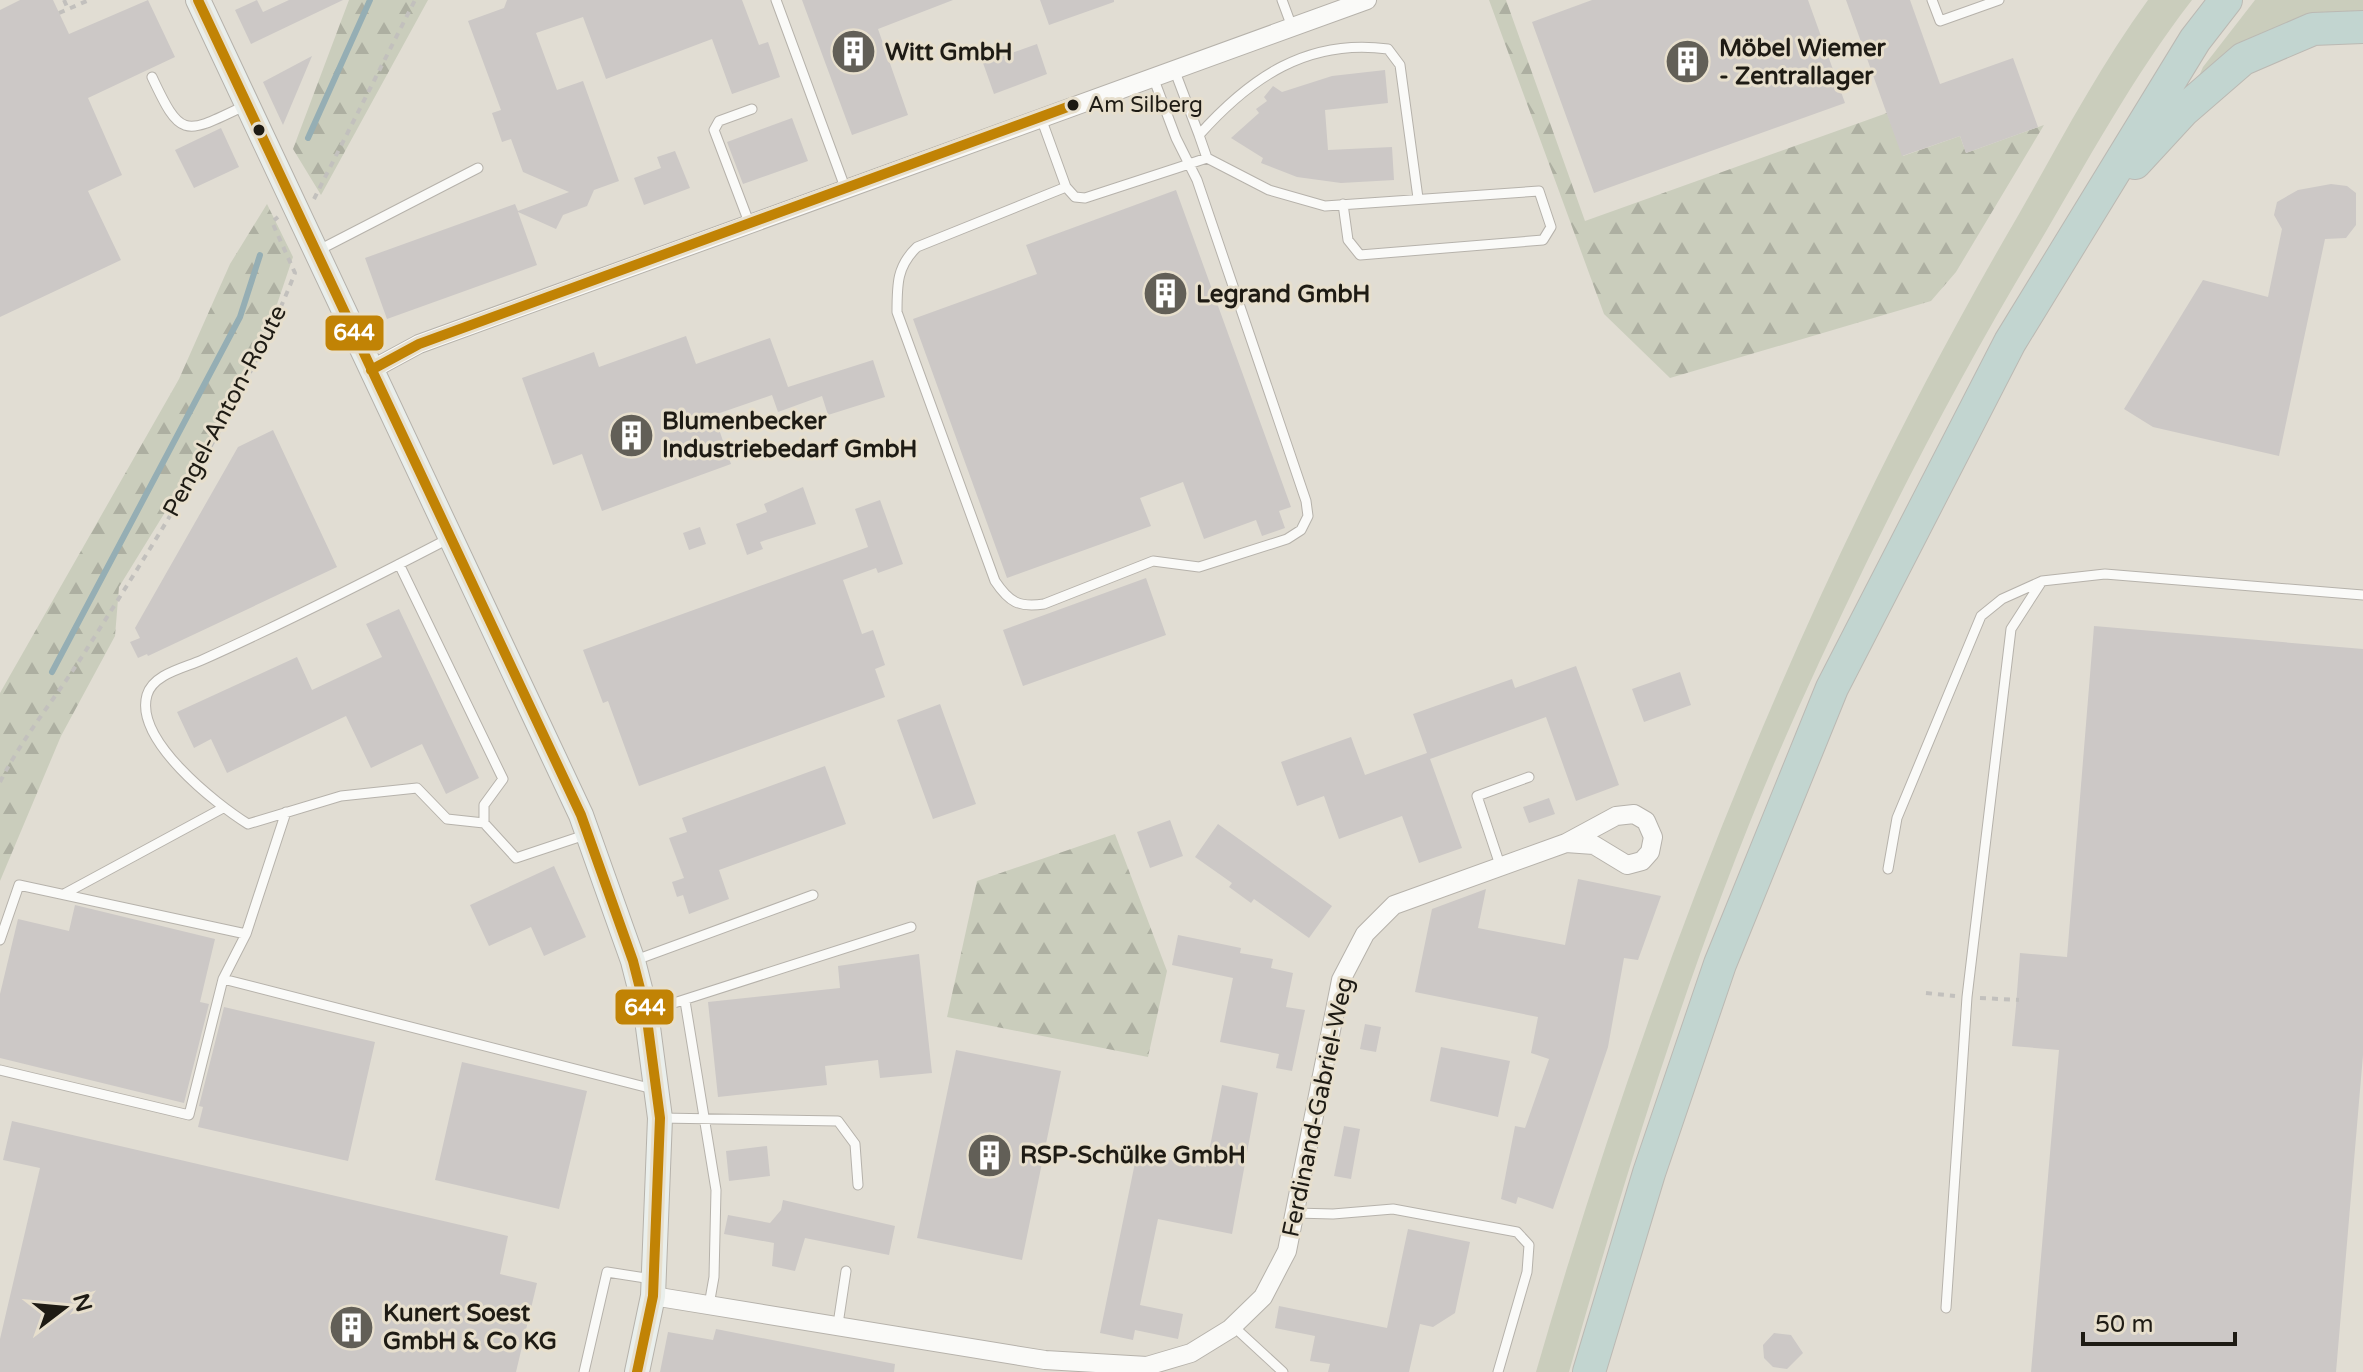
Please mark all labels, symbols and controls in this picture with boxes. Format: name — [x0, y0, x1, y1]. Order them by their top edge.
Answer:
building icon: Witt GmbH — [830, 28, 878, 76]
place label: Möbel Wiemer - Zentrallager — [1719, 34, 1887, 91]
place label: Witt GmbH — [885, 38, 1013, 67]
building icon: Möbel Wiemer - Zentrallager — [1664, 38, 1712, 86]
place label: Am Silberg — [1088, 92, 1203, 118]
marker: Am Silberg — [1065, 97, 1081, 113]
unlabelled marker — [251, 122, 267, 138]
building icon: Legrand GmbH — [1141, 270, 1189, 318]
place label: Legrand GmbH — [1196, 280, 1370, 309]
street label: Pengel-Anton-Route — [157, 300, 293, 522]
line badge: 644 — [324, 314, 385, 352]
text: 644 — [333, 320, 375, 346]
place label: Blumenbecker Industriebedarf GmbH — [662, 407, 917, 464]
building icon: Blumenbecker Industriebedarf GmbH — [607, 411, 655, 459]
street label: Ferdinand-Gabriel-Weg — [1276, 974, 1360, 1240]
line badge: 644 — [614, 988, 675, 1026]
text: 644 — [624, 995, 666, 1021]
building icon: RSP-Schülke GmbH — [965, 1131, 1013, 1179]
place label: RSP-Schülke GmbH — [1020, 1141, 1246, 1170]
north arrow — [24, 1268, 104, 1348]
text: N — [67, 1291, 97, 1315]
scale bar — [2083, 1296, 2235, 1346]
place label: Kunert Soest GmbH & Co KG — [383, 1299, 557, 1356]
building icon: Kunert Soest GmbH & Co KG — [328, 1303, 376, 1351]
text: 50 m — [2095, 1310, 2153, 1339]

